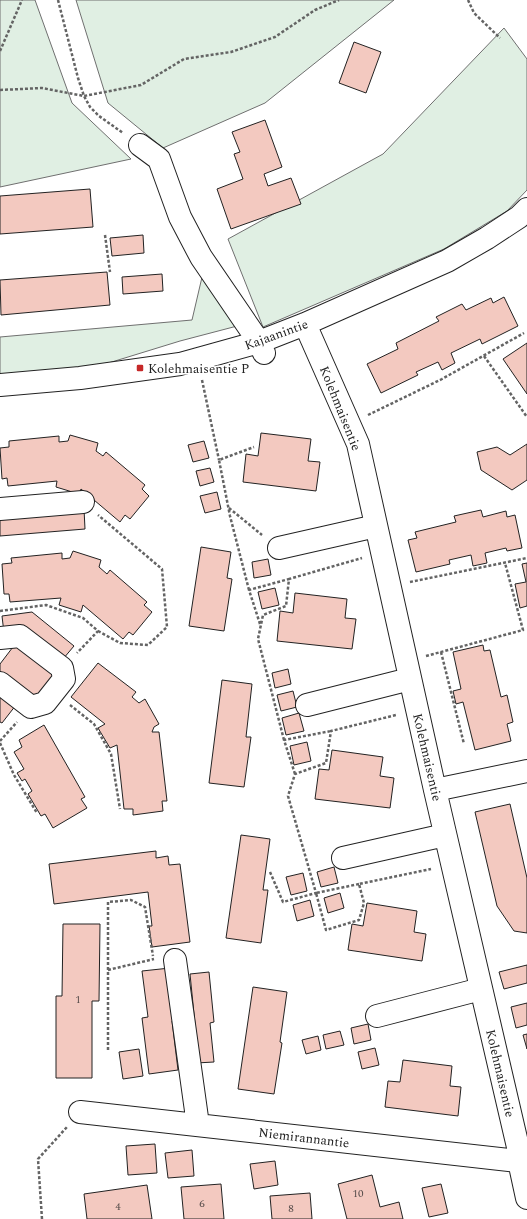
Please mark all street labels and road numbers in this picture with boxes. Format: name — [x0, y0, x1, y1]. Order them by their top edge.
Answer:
street label: Kajaanintie — [242, 314, 311, 356]
street label: Kolehmaisentie — [314, 363, 366, 454]
street label: Kolehmaisentie — [407, 711, 447, 803]
street label: Kolehmaisentie — [480, 1027, 520, 1119]
street label: Niemirannantie — [257, 1122, 351, 1153]

